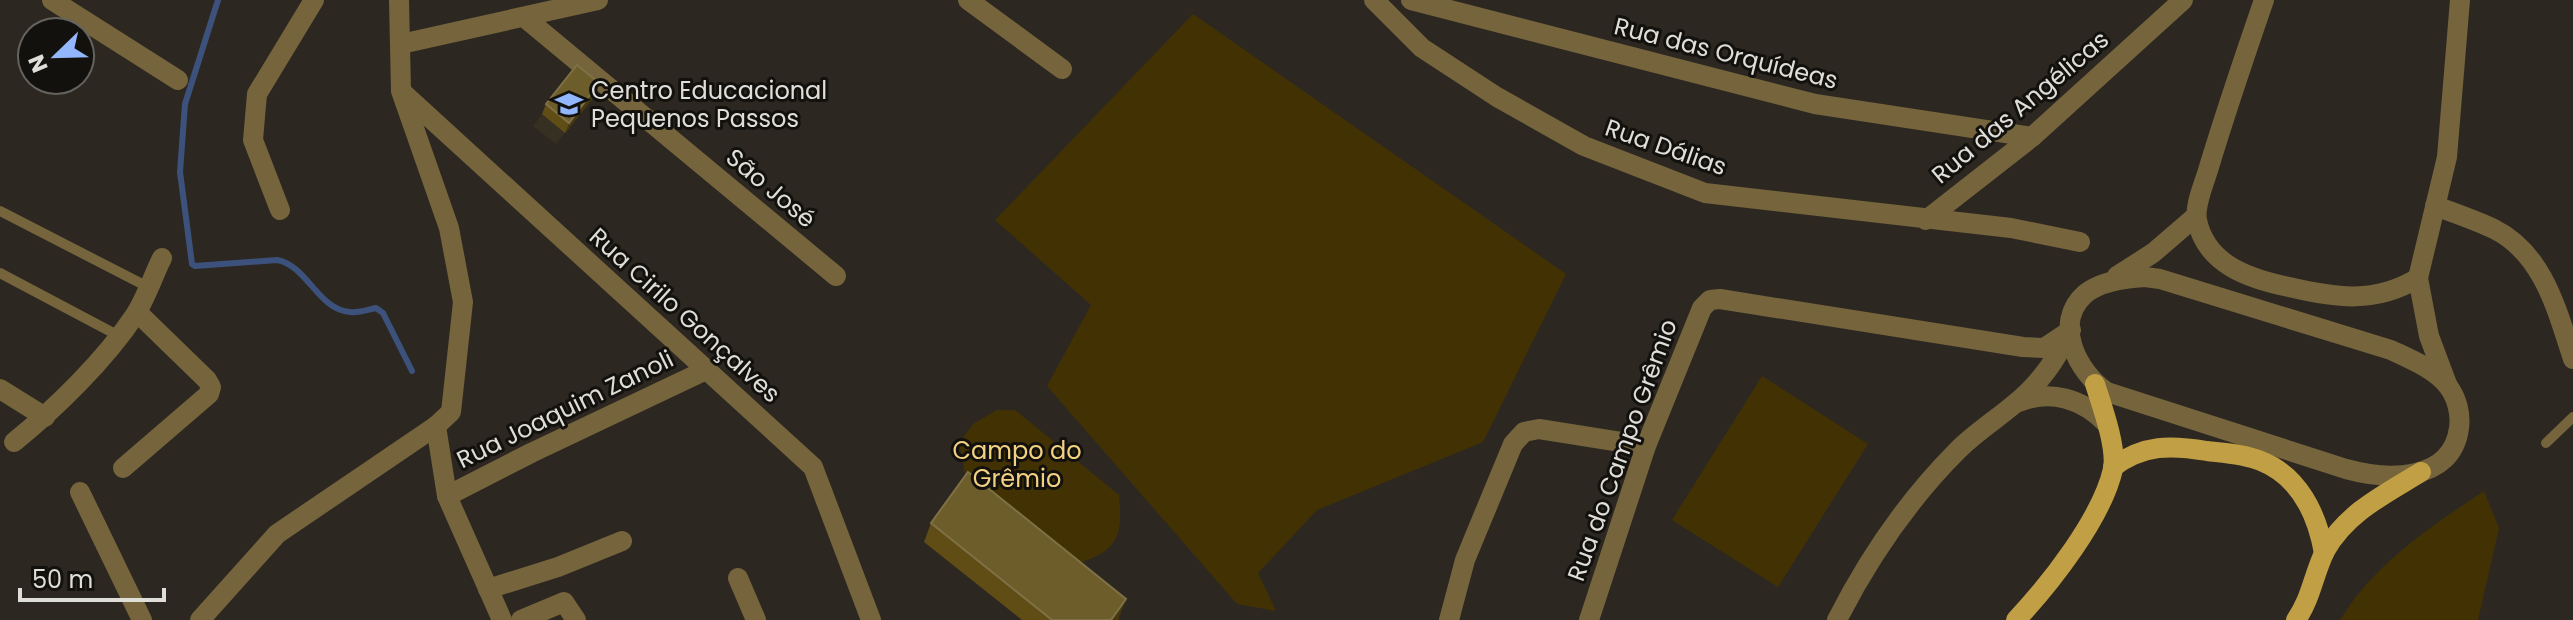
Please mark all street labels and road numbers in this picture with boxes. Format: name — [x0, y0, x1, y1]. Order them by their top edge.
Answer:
street label: Rua das Orquídeas — [1611, 9, 1841, 97]
street label: Rua das Angélicas — [1924, 23, 2116, 191]
street label: Rua Dálias — [1601, 111, 1731, 183]
street label: São José — [719, 141, 823, 235]
street label: Rua Cirilo Gonçalves — [582, 220, 788, 410]
street label: Rua do Campo Grêmio — [1559, 314, 1685, 586]
street label: Rua Joaquim Zanoli — [451, 342, 679, 476]

